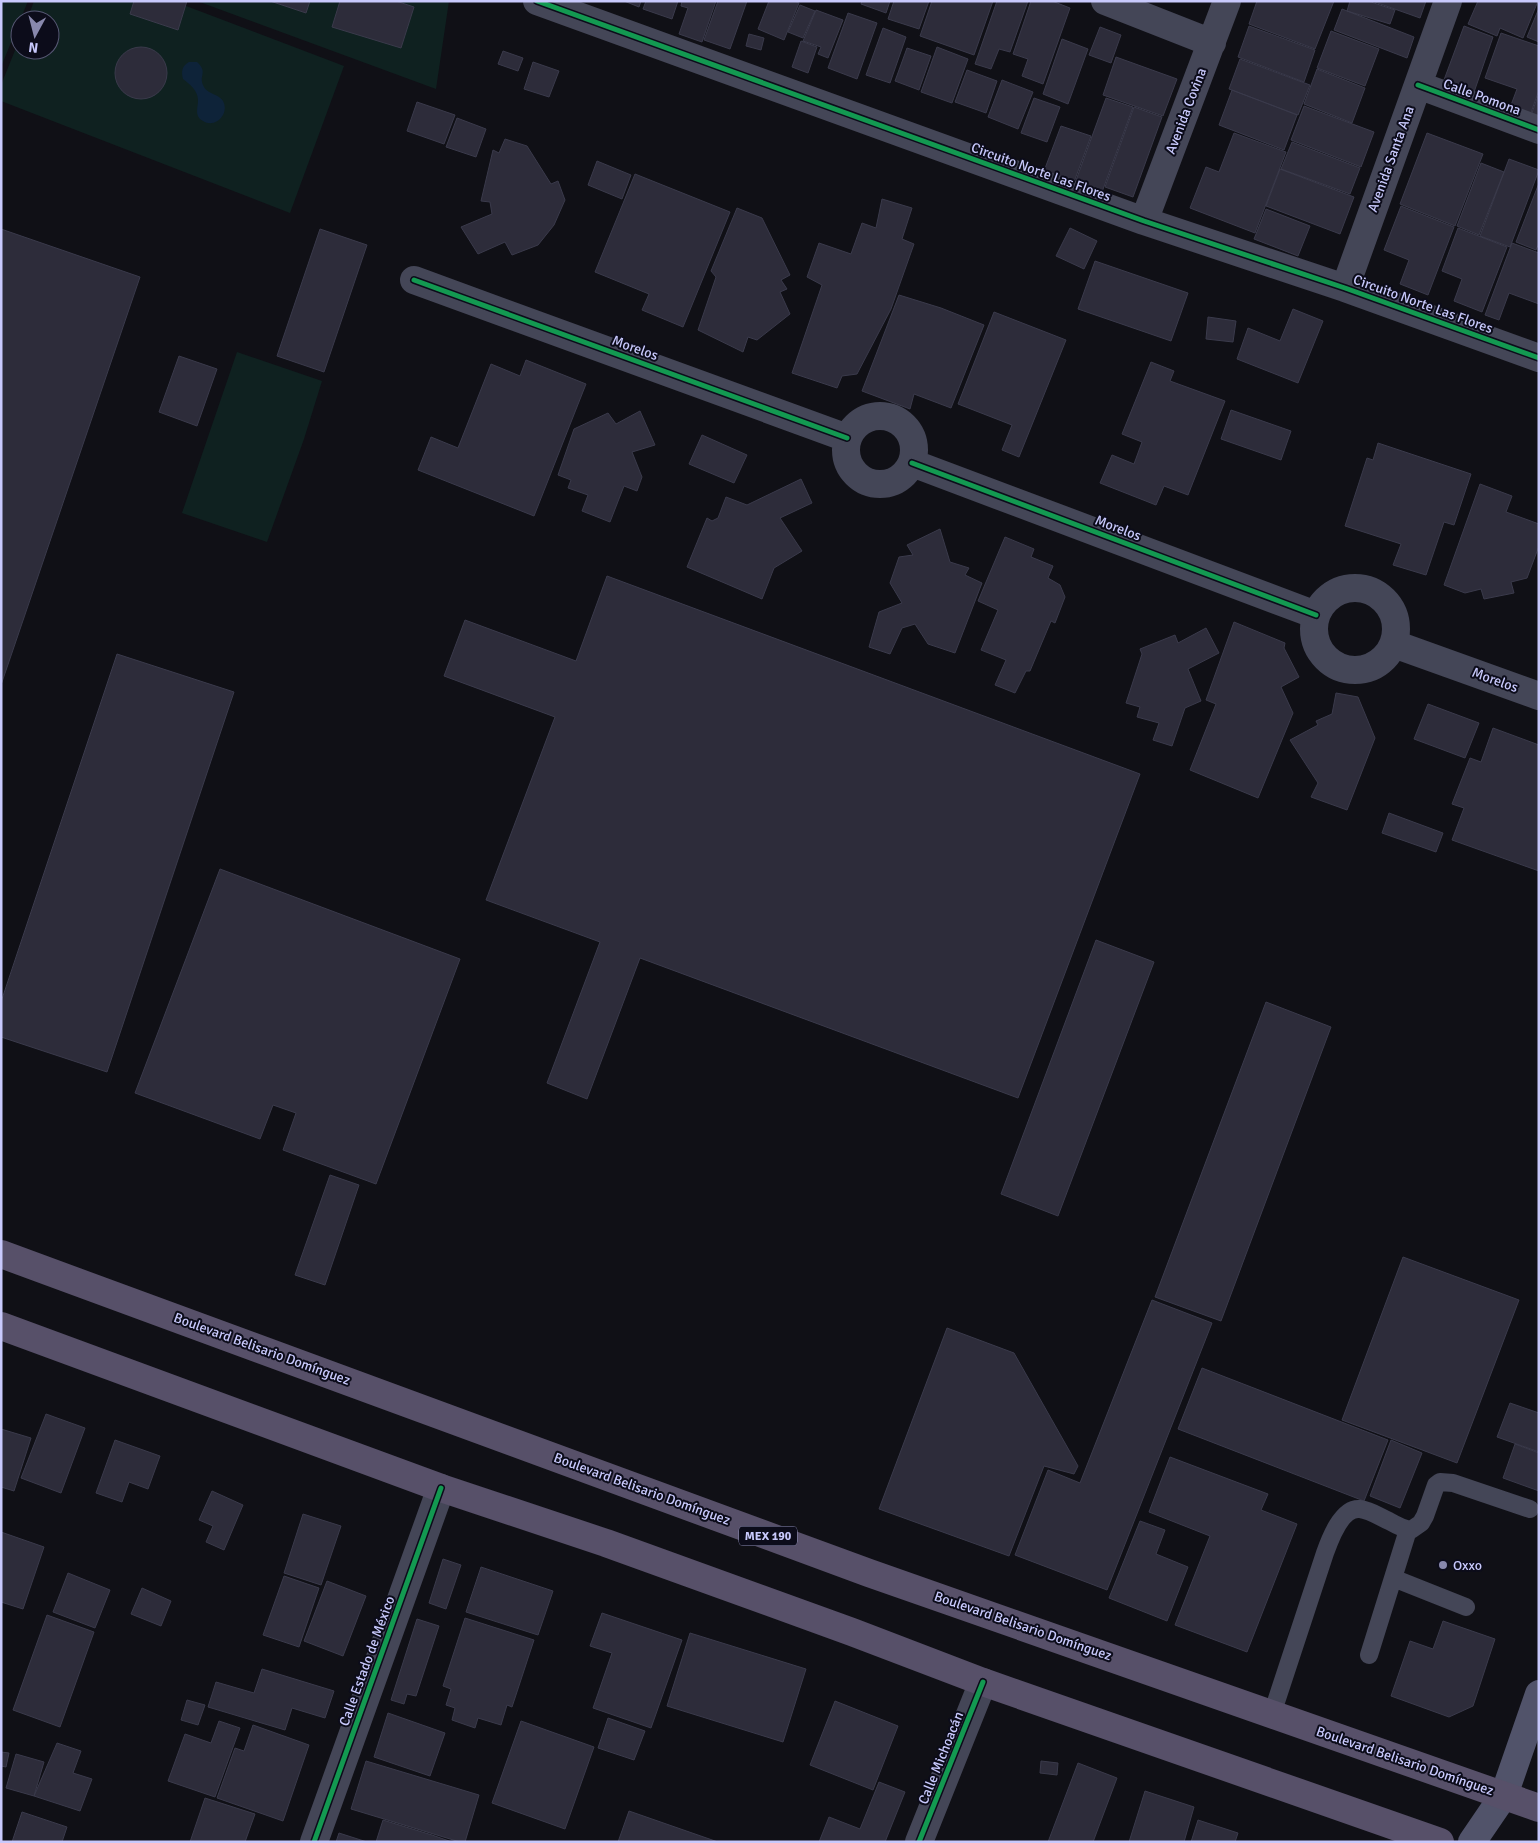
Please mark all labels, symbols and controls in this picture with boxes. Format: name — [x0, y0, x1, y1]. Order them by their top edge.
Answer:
north arrow — [10, 10, 60, 60]
text: N — [28, 38, 39, 56]
street label: Avenida Covina — [1162, 66, 1210, 156]
street label: Calle Pomona — [1441, 75, 1523, 119]
street label: Avenida Santa Ana — [1364, 104, 1418, 214]
street label: Circuito Norte Las Flores — [969, 139, 1113, 205]
street label: Circuito Norte Las Flores — [1351, 271, 1495, 337]
street label: Morelos — [610, 332, 660, 364]
street label: Morelos — [1093, 511, 1143, 545]
street label: Morelos — [1470, 664, 1520, 696]
street label: Boulevard Belisario Domínguez — [171, 1309, 353, 1389]
street label: Boulevard Belisario Domínguez — [551, 1449, 733, 1529]
road number: MEX 190 — [739, 1526, 797, 1545]
place label: Oxxo — [1453, 1557, 1482, 1574]
marker: Oxxo — [1437, 1559, 1449, 1571]
street label: Boulevard Belisario Domínguez — [932, 1588, 1114, 1664]
street label: Calle Estado de México — [336, 1594, 398, 1728]
street label: Calle Michoacán — [915, 1709, 967, 1807]
street label: Boulevard Belisario Domínguez — [1314, 1723, 1496, 1799]

